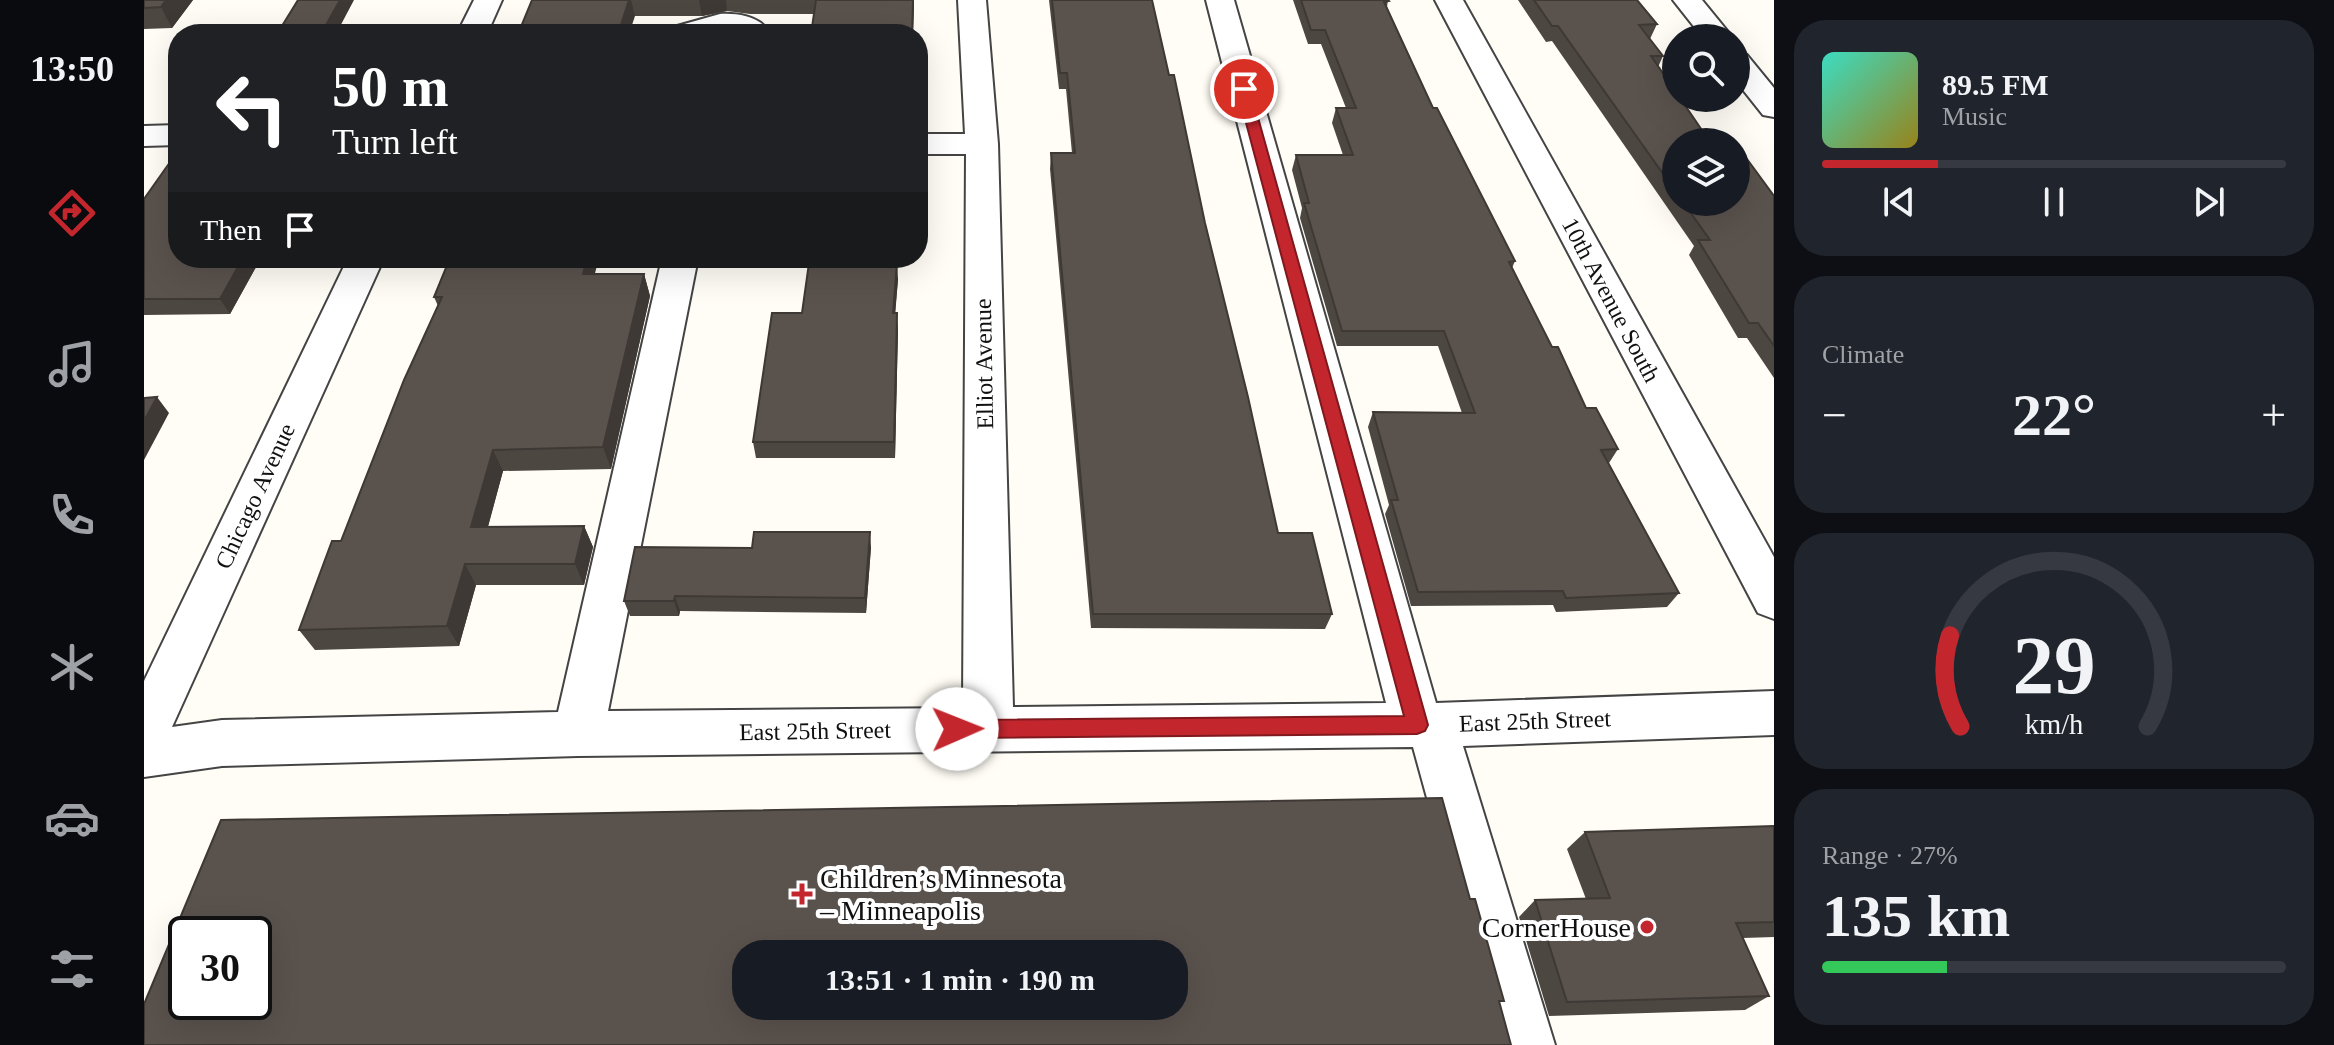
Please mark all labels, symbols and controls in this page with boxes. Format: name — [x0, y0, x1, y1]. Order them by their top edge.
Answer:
map controls — [1662, 24, 1750, 216]
button: search — [1662, 24, 1750, 112]
text: 13:50 — [30, 49, 114, 89]
pin — [1210, 55, 1278, 123]
icon: left — [200, 56, 304, 160]
text: 50 m — [332, 56, 449, 118]
icon: arrive — [1222, 67, 1266, 111]
text: 89.5 FM — [1942, 68, 2049, 101]
text: Music — [1942, 102, 2007, 131]
text: Turn left — [332, 122, 458, 162]
button: layers — [1662, 128, 1750, 216]
icon: previous — [1877, 180, 1921, 224]
icon: pause — [2032, 180, 2076, 224]
icon: next — [2187, 180, 2231, 224]
icon: directions — [44, 185, 100, 241]
icon: arrive — [278, 208, 322, 252]
text: Then — [200, 213, 262, 246]
street label: 10th Avenue South — [1557, 213, 1665, 387]
street label: Elliot Avenue — [970, 298, 998, 430]
icon: music — [44, 336, 100, 392]
text: Climate — [1822, 340, 1904, 369]
text: 22° — [2012, 382, 2096, 448]
text: − — [1822, 391, 1847, 440]
text: + — [2261, 391, 2286, 440]
street label: Chicago Avenue — [210, 419, 300, 573]
icon: phone — [44, 487, 100, 543]
text: 29 — [2012, 618, 2096, 710]
icon: climate — [44, 639, 100, 695]
position arrow — [915, 687, 999, 771]
street label: East 25th Street — [1459, 705, 1612, 737]
text: km/h — [2025, 709, 2083, 740]
street label: East 25th Street — [739, 717, 892, 745]
icon: car — [44, 790, 100, 846]
text: Range · 27% — [1822, 841, 1958, 870]
place label: Children’s Minnesota – Minneapolis — [819, 863, 1062, 926]
marker: Children’s Minnesota – Minneapolis — [791, 883, 813, 905]
text: 135 km — [1822, 883, 2010, 949]
place label: CornerHouse — [1482, 912, 1631, 943]
speed limit sign: 30 — [168, 916, 272, 1020]
marker: CornerHouse — [1638, 918, 1656, 936]
icon: filters — [44, 941, 100, 997]
text: 13:51 · 1 min · 190 m — [825, 963, 1095, 996]

